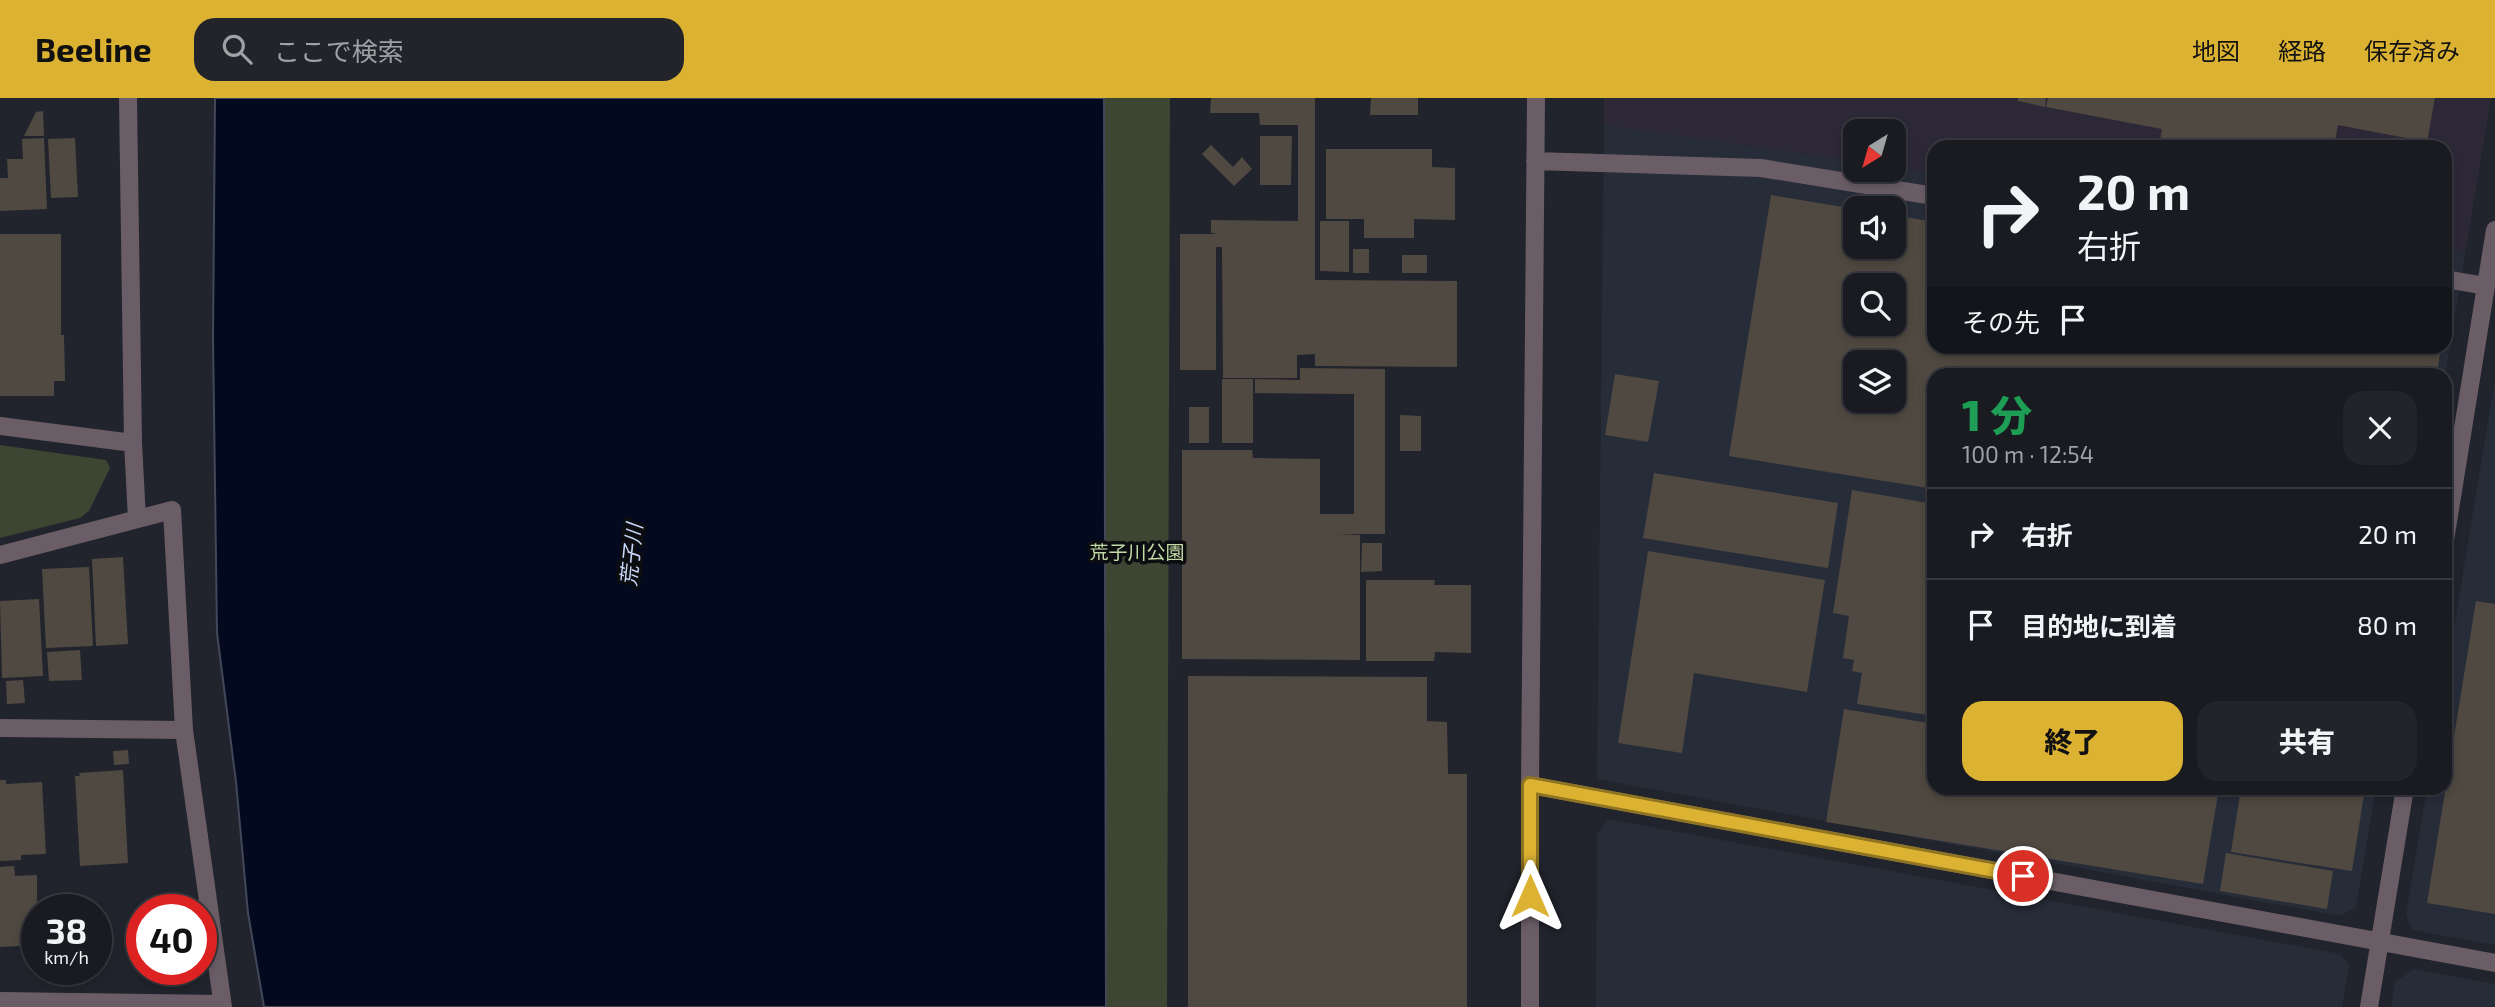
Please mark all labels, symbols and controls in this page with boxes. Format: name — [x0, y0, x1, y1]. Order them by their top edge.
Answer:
search box — [194, 18, 684, 81]
text: Beeline — [35, 29, 152, 69]
icon: search — [218, 30, 256, 68]
text: ここで検索 — [274, 35, 404, 66]
text: 地図 — [2192, 36, 2240, 65]
text: 経路 — [2278, 36, 2326, 65]
text: 保存済み — [2364, 36, 2460, 65]
north arrow — [1843, 119, 1906, 182]
map controls — [1843, 119, 1906, 413]
text: 20 m — [2077, 161, 2190, 220]
icon: right — [1962, 168, 2053, 259]
button: sound — [1843, 196, 1906, 259]
text: 右折 — [2077, 226, 2141, 264]
button: search — [1843, 273, 1906, 336]
icon: arrive — [2054, 301, 2092, 339]
text: その先 — [1962, 306, 2040, 337]
button: layers — [1843, 350, 1906, 413]
text: 1 分 — [1962, 389, 2032, 439]
button: close — [2343, 391, 2417, 465]
text: 100 m · 12:54 — [1962, 440, 2094, 468]
icon: right — [1962, 515, 2000, 553]
text: 20 m — [2358, 518, 2417, 549]
text: 右折 — [2021, 519, 2073, 550]
water label: 荒子川 — [615, 520, 646, 587]
park label: 荒子川公園 — [1089, 540, 1185, 563]
icon: arrive — [1962, 606, 2000, 644]
text: 80 m — [2357, 609, 2417, 640]
text: 目的地に到着 — [2021, 610, 2177, 641]
button: 終了 — [1962, 701, 2183, 781]
button: 共有 — [2197, 701, 2417, 781]
pin — [1993, 846, 2053, 906]
icon: arrive — [2004, 857, 2042, 895]
position arrow — [1493, 859, 1567, 933]
speed limit sign: 40 — [126, 894, 217, 985]
text: 38 — [46, 909, 87, 951]
text: km/h — [44, 946, 89, 968]

